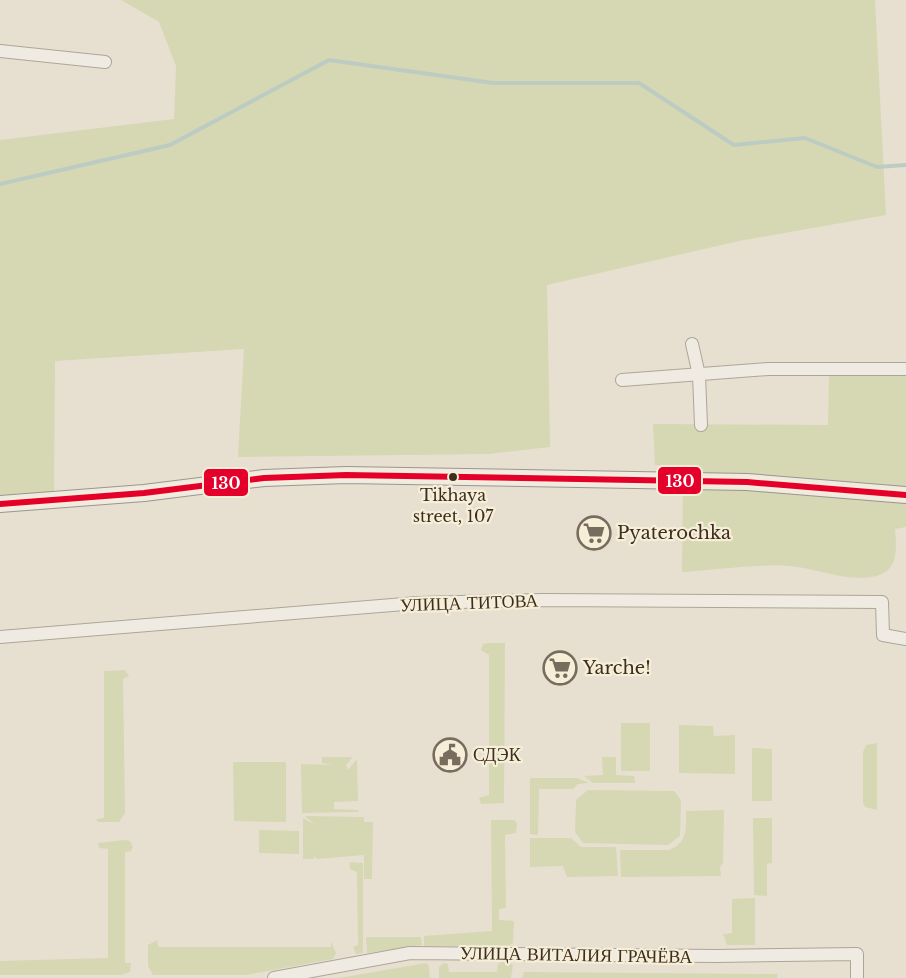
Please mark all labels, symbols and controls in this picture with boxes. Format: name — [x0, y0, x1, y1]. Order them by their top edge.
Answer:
line badge: 130 — [657, 466, 702, 495]
line badge: 130 — [203, 468, 249, 497]
marker: Tikhaya street, 107 — [447, 471, 459, 483]
text: 130 — [665, 471, 695, 491]
text: 130 — [211, 473, 241, 493]
place label: Tikhaya street, 107 — [413, 485, 494, 526]
supermarket icon: Pyaterochka — [576, 515, 612, 551]
place label: Pyaterochka — [617, 522, 731, 544]
street label: УЛИЦА ТИТОВА — [399, 590, 539, 616]
supermarket icon: Yarche! — [542, 650, 578, 686]
place label: Yarche! — [582, 657, 651, 679]
public building icon: СДЭК — [432, 737, 468, 773]
place label: СДЭК — [473, 744, 522, 766]
street label: УЛИЦА ВИТАЛИЯ ГРАЧЁВА — [460, 942, 692, 968]

